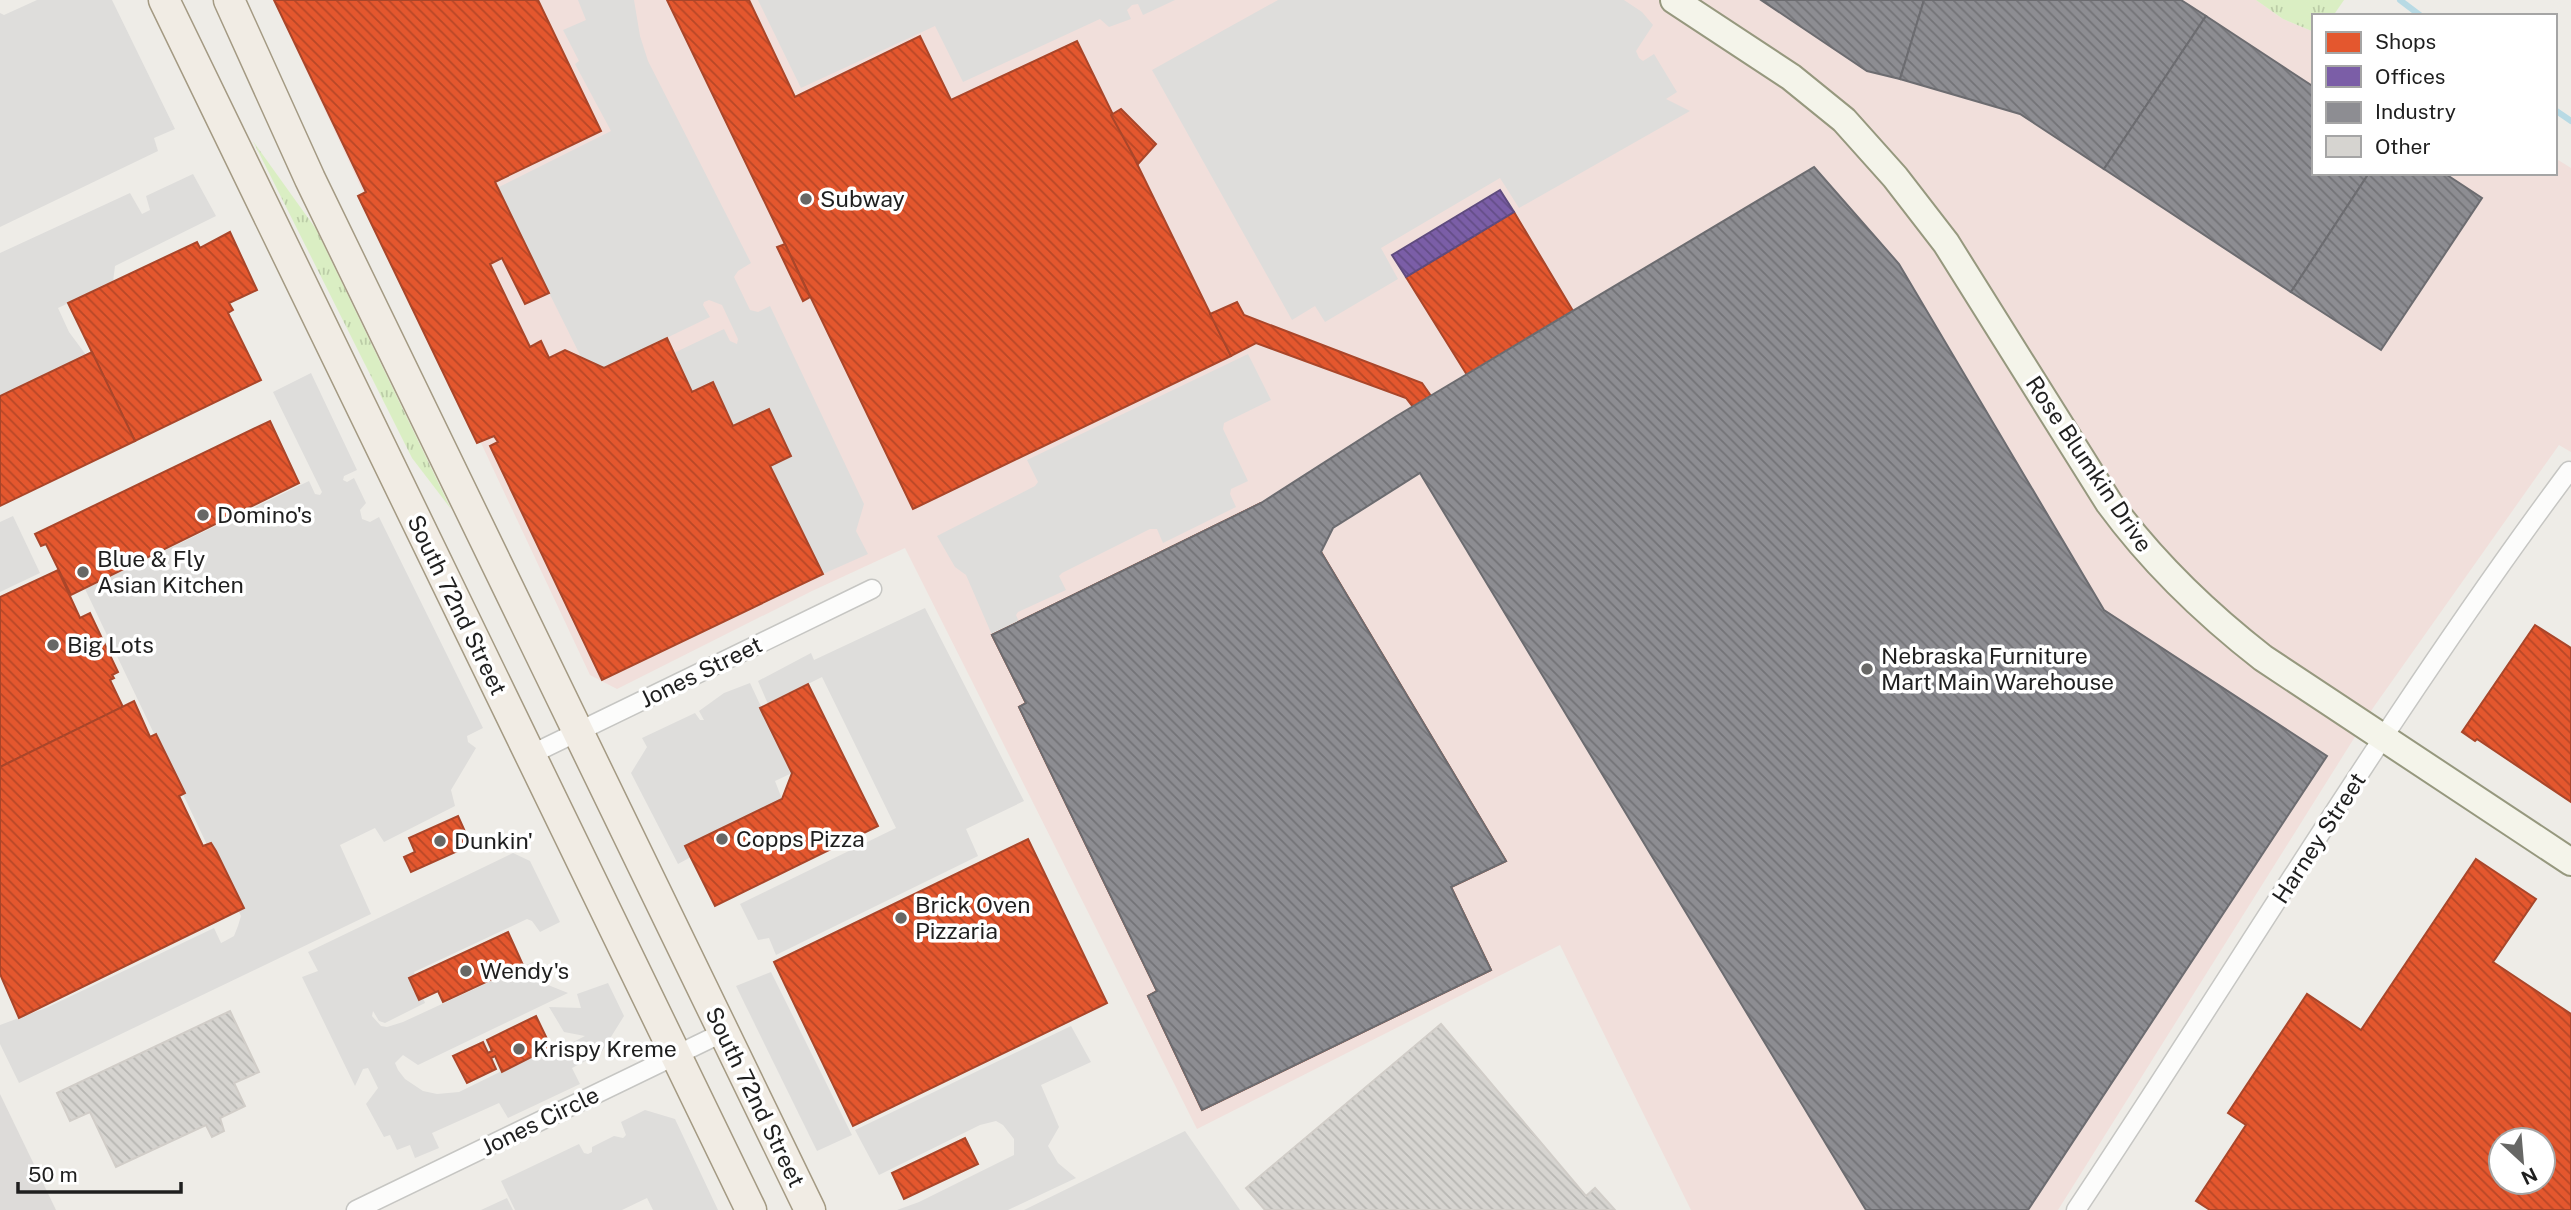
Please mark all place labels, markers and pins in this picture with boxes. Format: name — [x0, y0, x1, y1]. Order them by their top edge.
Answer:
place label: Subway — [820, 185, 905, 212]
marker: Subway — [798, 191, 814, 207]
place label: Domino's — [217, 501, 312, 528]
marker: Domino's — [195, 507, 211, 523]
place label: Blue & Fly Asian Kitchen — [97, 545, 244, 598]
marker: Blue & Fly Asian Kitchen — [75, 564, 91, 580]
place label: Big Lots — [67, 631, 154, 658]
marker: Big Lots — [45, 637, 61, 653]
place label: Nebraska Furniture Mart Main Warehouse — [1881, 642, 2114, 695]
marker: Nebraska Furniture Mart Main Warehouse — [1859, 661, 1875, 677]
place label: Copps Pizza — [736, 825, 865, 852]
place label: Dunkin' — [454, 827, 533, 854]
marker: Copps Pizza — [714, 831, 730, 847]
marker: Dunkin' — [432, 833, 448, 849]
place label: Brick Oven Pizzaria — [915, 891, 1031, 944]
marker: Brick Oven Pizzaria — [893, 910, 909, 926]
place label: Wendy's — [480, 957, 569, 984]
marker: Wendy's — [458, 963, 474, 979]
place label: Krispy Kreme — [533, 1035, 677, 1062]
marker: Krispy Kreme — [511, 1041, 527, 1057]

